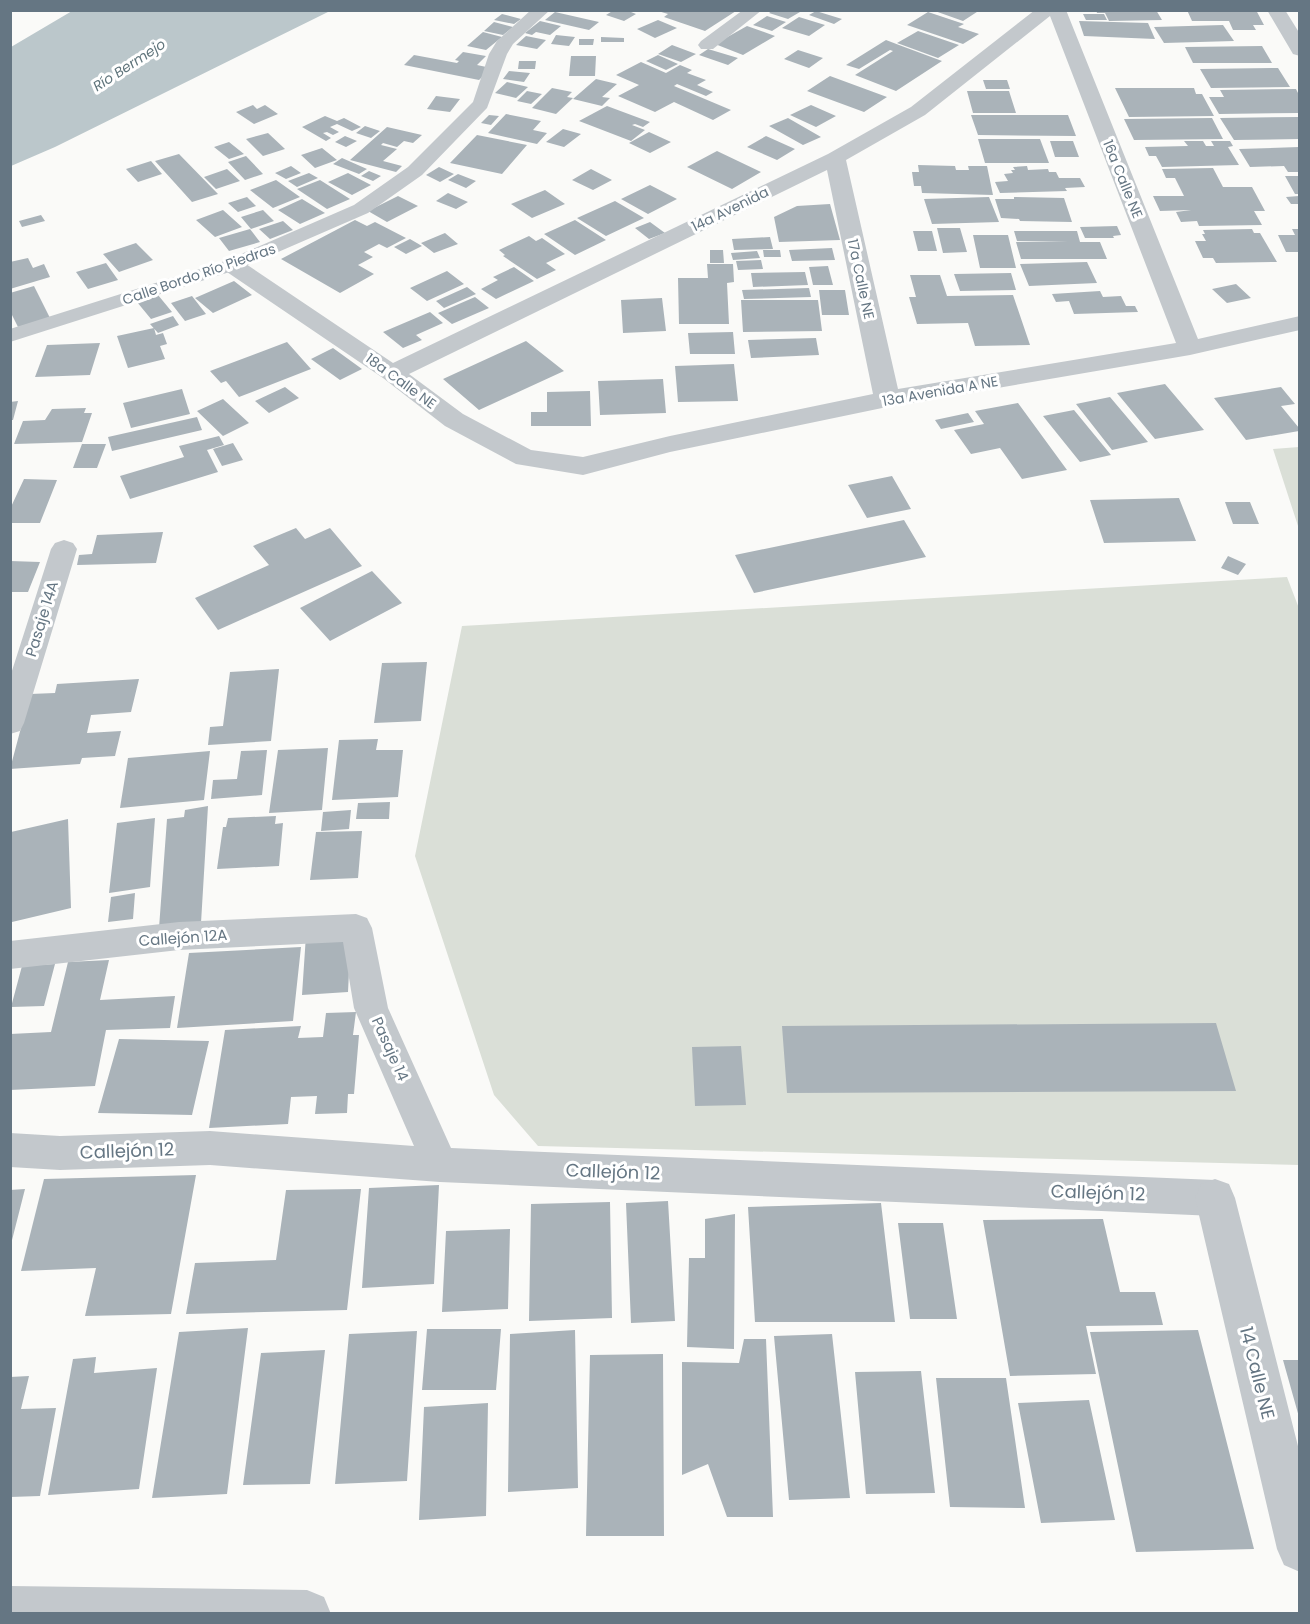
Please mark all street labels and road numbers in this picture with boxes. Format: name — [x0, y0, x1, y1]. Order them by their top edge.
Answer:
street label: 16a Calle NE — [1098, 137, 1148, 221]
street label: 14a Avenida — [688, 182, 772, 236]
street label: 17a Calle NE — [843, 237, 879, 321]
street label: Calle Bordo Río Piedras — [120, 238, 278, 310]
street label: 18a Calle NE — [361, 348, 441, 414]
street label: 13a Avenida A NE — [881, 371, 999, 411]
street label: Pasaje 14A — [20, 578, 63, 659]
street label: Callejón 12A — [138, 924, 228, 951]
street label: Pasaje 14 — [367, 1013, 414, 1084]
street label: Callejón 12 — [79, 1136, 175, 1165]
street label: Callejón 12 — [565, 1157, 661, 1186]
street label: Callejón 12 — [1050, 1178, 1146, 1207]
street label: 14 Calle NE — [1234, 1324, 1281, 1422]

